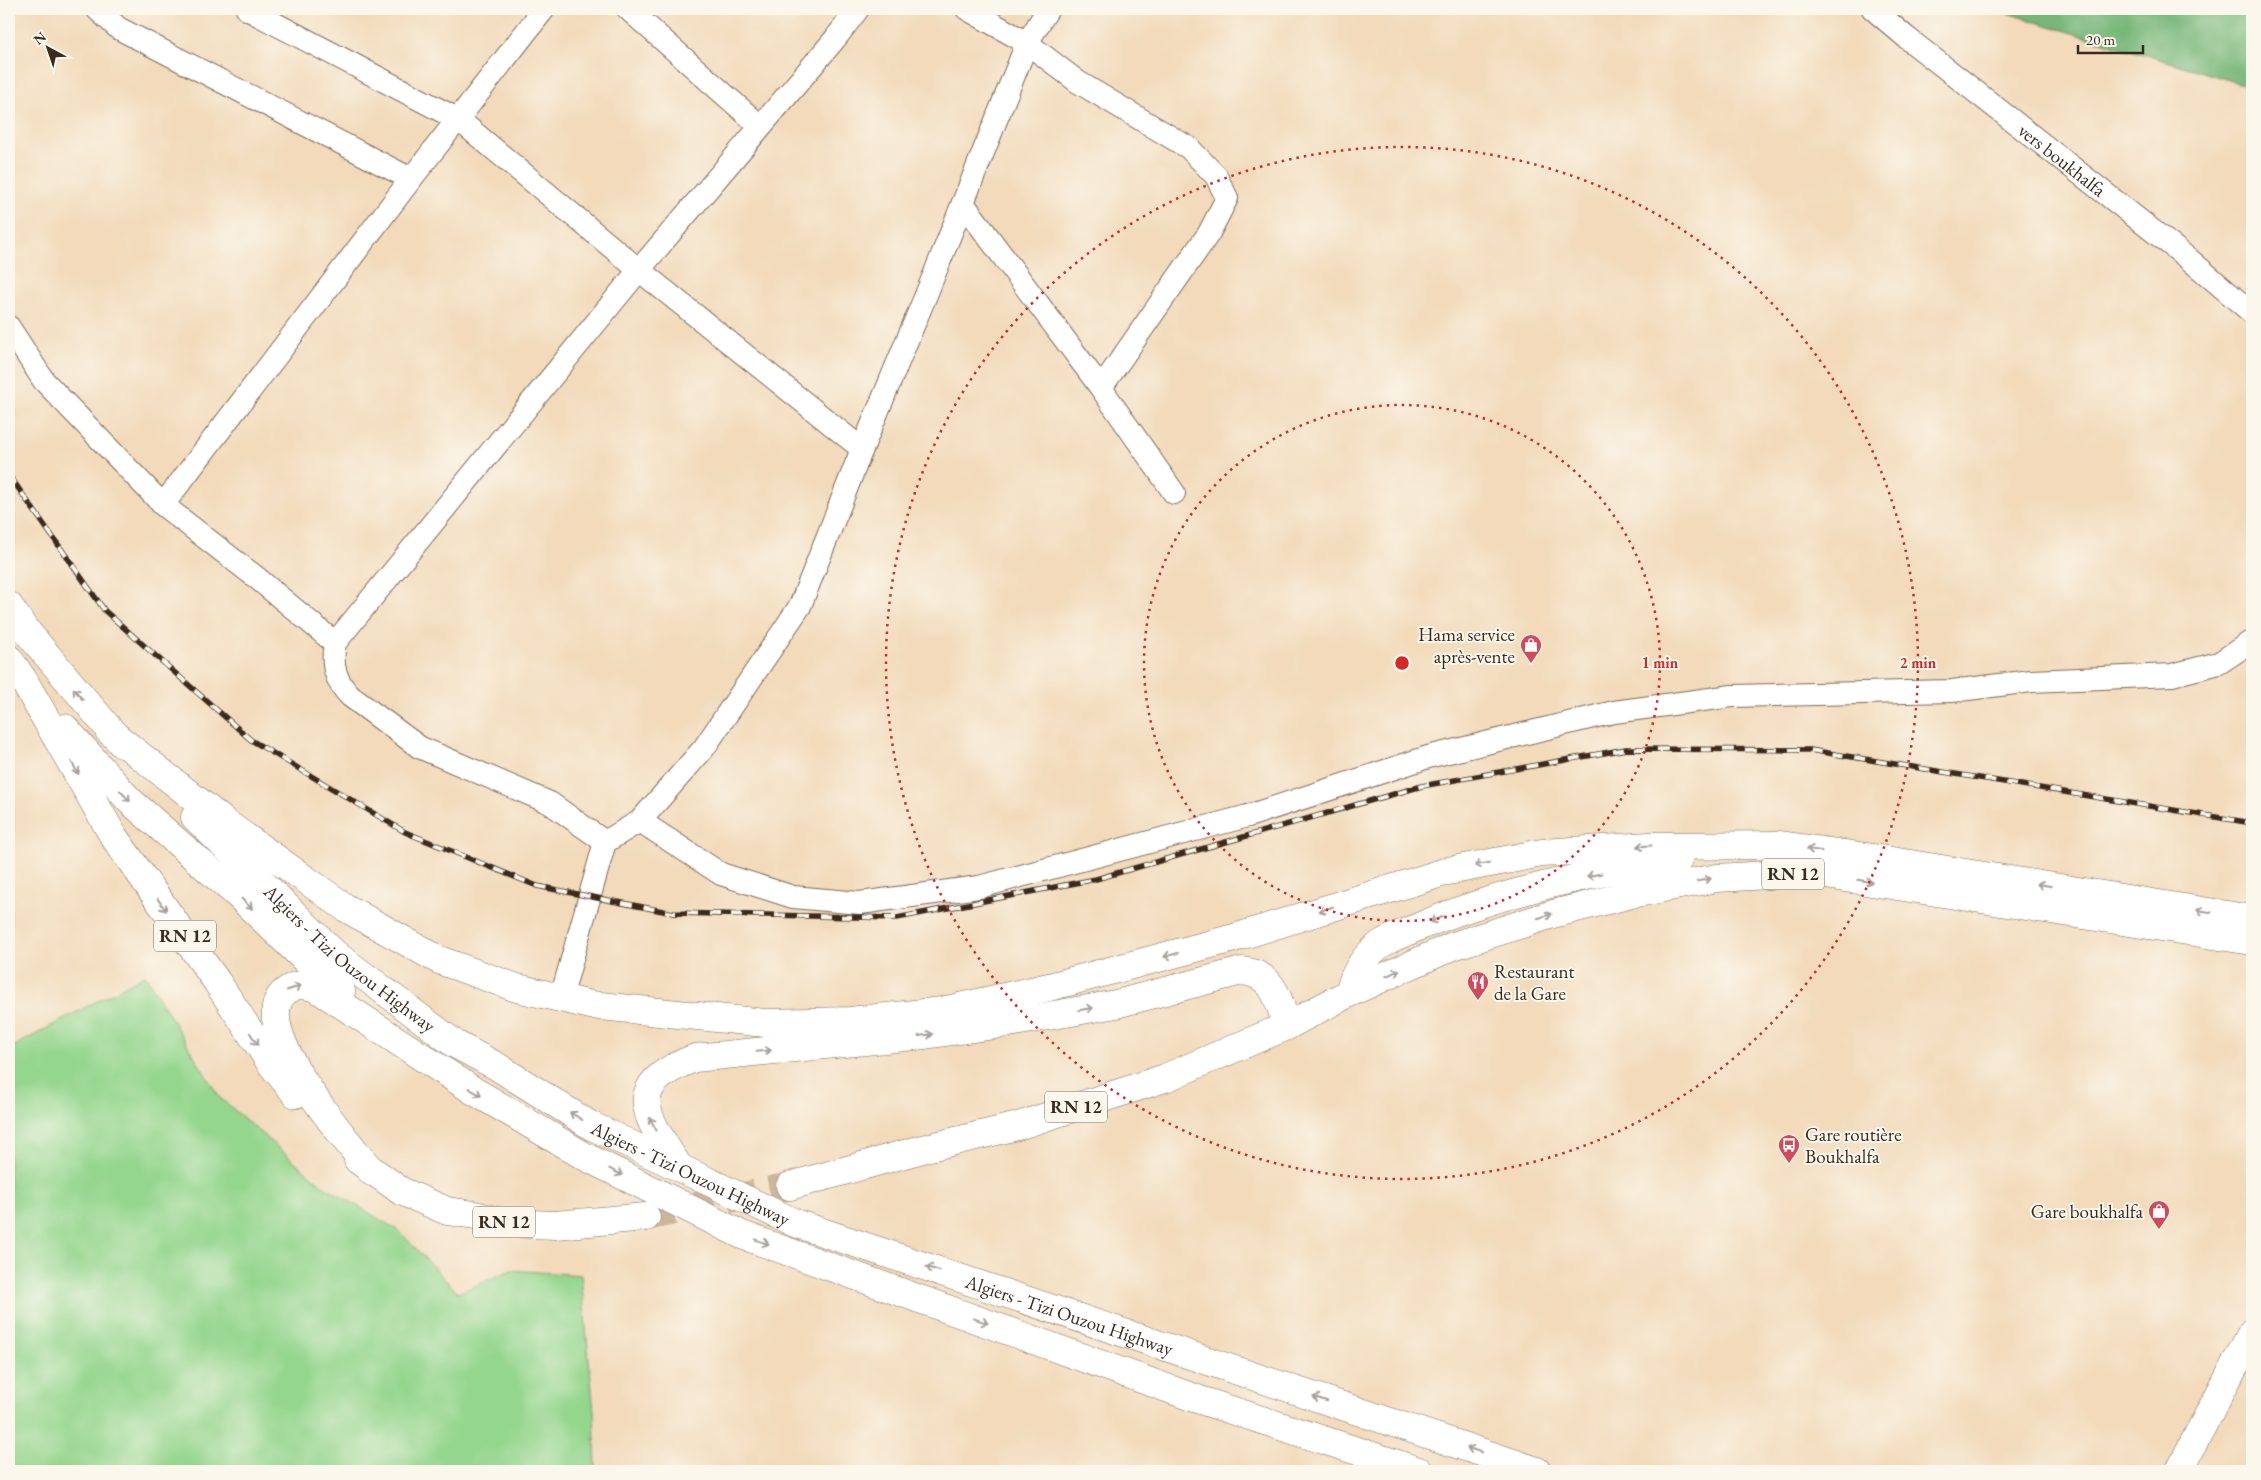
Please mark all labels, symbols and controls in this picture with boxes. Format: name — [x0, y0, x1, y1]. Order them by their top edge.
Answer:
north arrow — [22, 22, 72, 72]
scale bar — [2078, 22, 2144, 54]
text: N — [30, 27, 50, 49]
text: 20 m — [2086, 30, 2115, 49]
street label: vers boukhalfa — [2013, 118, 2111, 203]
place label: Hama service après-vente — [1418, 622, 1515, 669]
shop icon: Hama service après-vente — [1519, 633, 1543, 664]
text: 1 min — [1642, 653, 1679, 672]
text: 2 min — [1900, 653, 1937, 672]
centre of rings — [1393, 654, 1411, 672]
one-way arrow — [73, 688, 84, 701]
one-way arrow — [70, 761, 80, 775]
one-way arrow — [119, 790, 131, 802]
one-way arrow — [1636, 842, 1652, 851]
one-way arrow — [1806, 845, 1822, 855]
road number: RN 12 — [1762, 859, 1824, 890]
one-way arrow — [1475, 860, 1491, 870]
one-way arrow — [1586, 871, 1602, 880]
one-way arrow — [1695, 875, 1711, 885]
one-way arrow — [1857, 876, 1873, 886]
street label: Algiers - Tizi Ouzou Highway — [258, 879, 441, 1039]
one-way arrow — [2036, 880, 2052, 890]
one-way arrow — [157, 898, 167, 912]
one-way arrow — [241, 898, 253, 910]
one-way arrow — [1319, 905, 1335, 914]
one-way arrow — [2196, 906, 2212, 916]
one-way arrow — [1537, 911, 1552, 920]
one-way arrow — [1430, 915, 1445, 924]
road number: RN 12 — [154, 920, 216, 951]
one-way arrow — [1163, 951, 1179, 960]
place label: Restaurant de la Gare — [1494, 959, 1575, 1006]
one-way arrow — [1385, 968, 1400, 978]
restaurant icon: Restaurant de la Gare — [1466, 970, 1490, 1001]
one-way arrow — [286, 983, 301, 992]
one-way arrow — [1078, 1004, 1094, 1014]
one-way arrow — [918, 1030, 934, 1040]
one-way arrow — [250, 1031, 260, 1045]
one-way arrow — [756, 1046, 772, 1056]
one-way arrow — [467, 1087, 481, 1097]
road number: RN 12 — [1045, 1092, 1107, 1122]
one-way arrow — [569, 1111, 583, 1121]
street label: Algiers - Tizi Ouzou Highway — [586, 1115, 795, 1232]
one-way arrow — [648, 1117, 657, 1132]
place label: Gare routière Boukhalfa — [1805, 1122, 1902, 1169]
bus stop icon: Gare routière Boukhalfa — [1777, 1133, 1801, 1164]
one-way arrow — [608, 1168, 623, 1177]
place label: Gare boukhalfa — [2031, 1199, 2143, 1224]
shop icon: Gare boukhalfa — [2147, 1199, 2171, 1230]
road number: RN 12 — [473, 1206, 535, 1238]
one-way arrow — [754, 1238, 770, 1247]
one-way arrow — [925, 1264, 941, 1274]
street label: Algiers - Tizi Ouzou Highway — [961, 1269, 1177, 1362]
one-way arrow — [973, 1317, 988, 1326]
one-way arrow — [1312, 1393, 1328, 1403]
one-way arrow — [1466, 1445, 1482, 1454]

